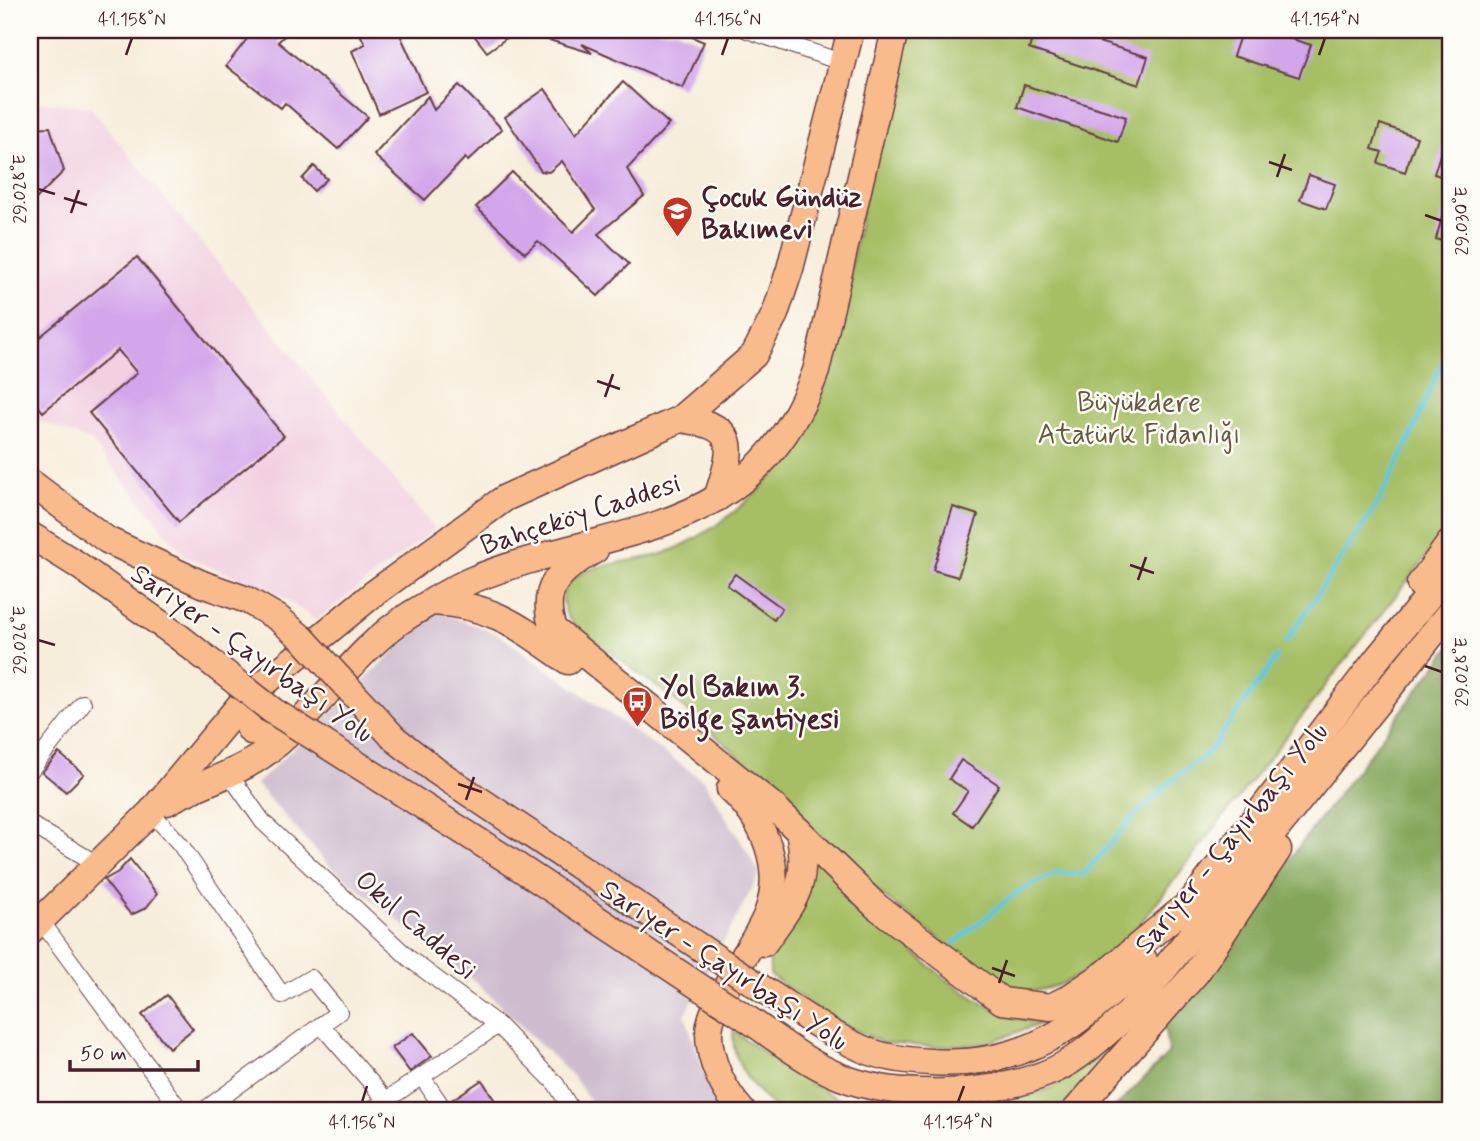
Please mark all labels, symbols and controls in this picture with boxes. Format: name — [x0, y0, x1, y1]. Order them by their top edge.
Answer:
text: 41.158°N — [98, 8, 166, 32]
text: 41.156°N — [695, 8, 761, 32]
text: 41.154°N — [1291, 8, 1359, 32]
text: 29.028°E — [8, 154, 32, 224]
place label: Çocuk Gündüz Bakımevi — [701, 180, 862, 249]
text: 29.030°E — [1450, 187, 1474, 255]
school or university icon: Çocuk Gündüz Bakımevi — [661, 195, 695, 239]
park label: Büyükdere Atatürk Fidanlığı — [1038, 385, 1240, 454]
street label: Bahçeköy Caddesi — [476, 466, 686, 565]
street label: Sarıyer - Çayırbaşı Yolu — [123, 556, 380, 752]
text: 29.026°E — [8, 606, 32, 674]
text: 29.028°E — [1450, 637, 1474, 707]
place label: Yol Bakım 3. Bölge Şantiyesi — [660, 670, 839, 742]
bus stop icon: Yol Bakım 3. Bölge Şantiyesi — [620, 685, 654, 729]
street label: Sarıyer - Çayırbaşı Yolu — [1127, 715, 1337, 962]
street label: Okul Caddesi — [347, 863, 484, 989]
street label: Sarıyer - Çayırbaşı Yolu — [592, 872, 855, 1060]
scale bar — [70, 1029, 198, 1073]
text: 50 m — [80, 1040, 127, 1068]
text: 41.156°N — [329, 1111, 395, 1135]
text: 41.154°N — [924, 1111, 992, 1135]

